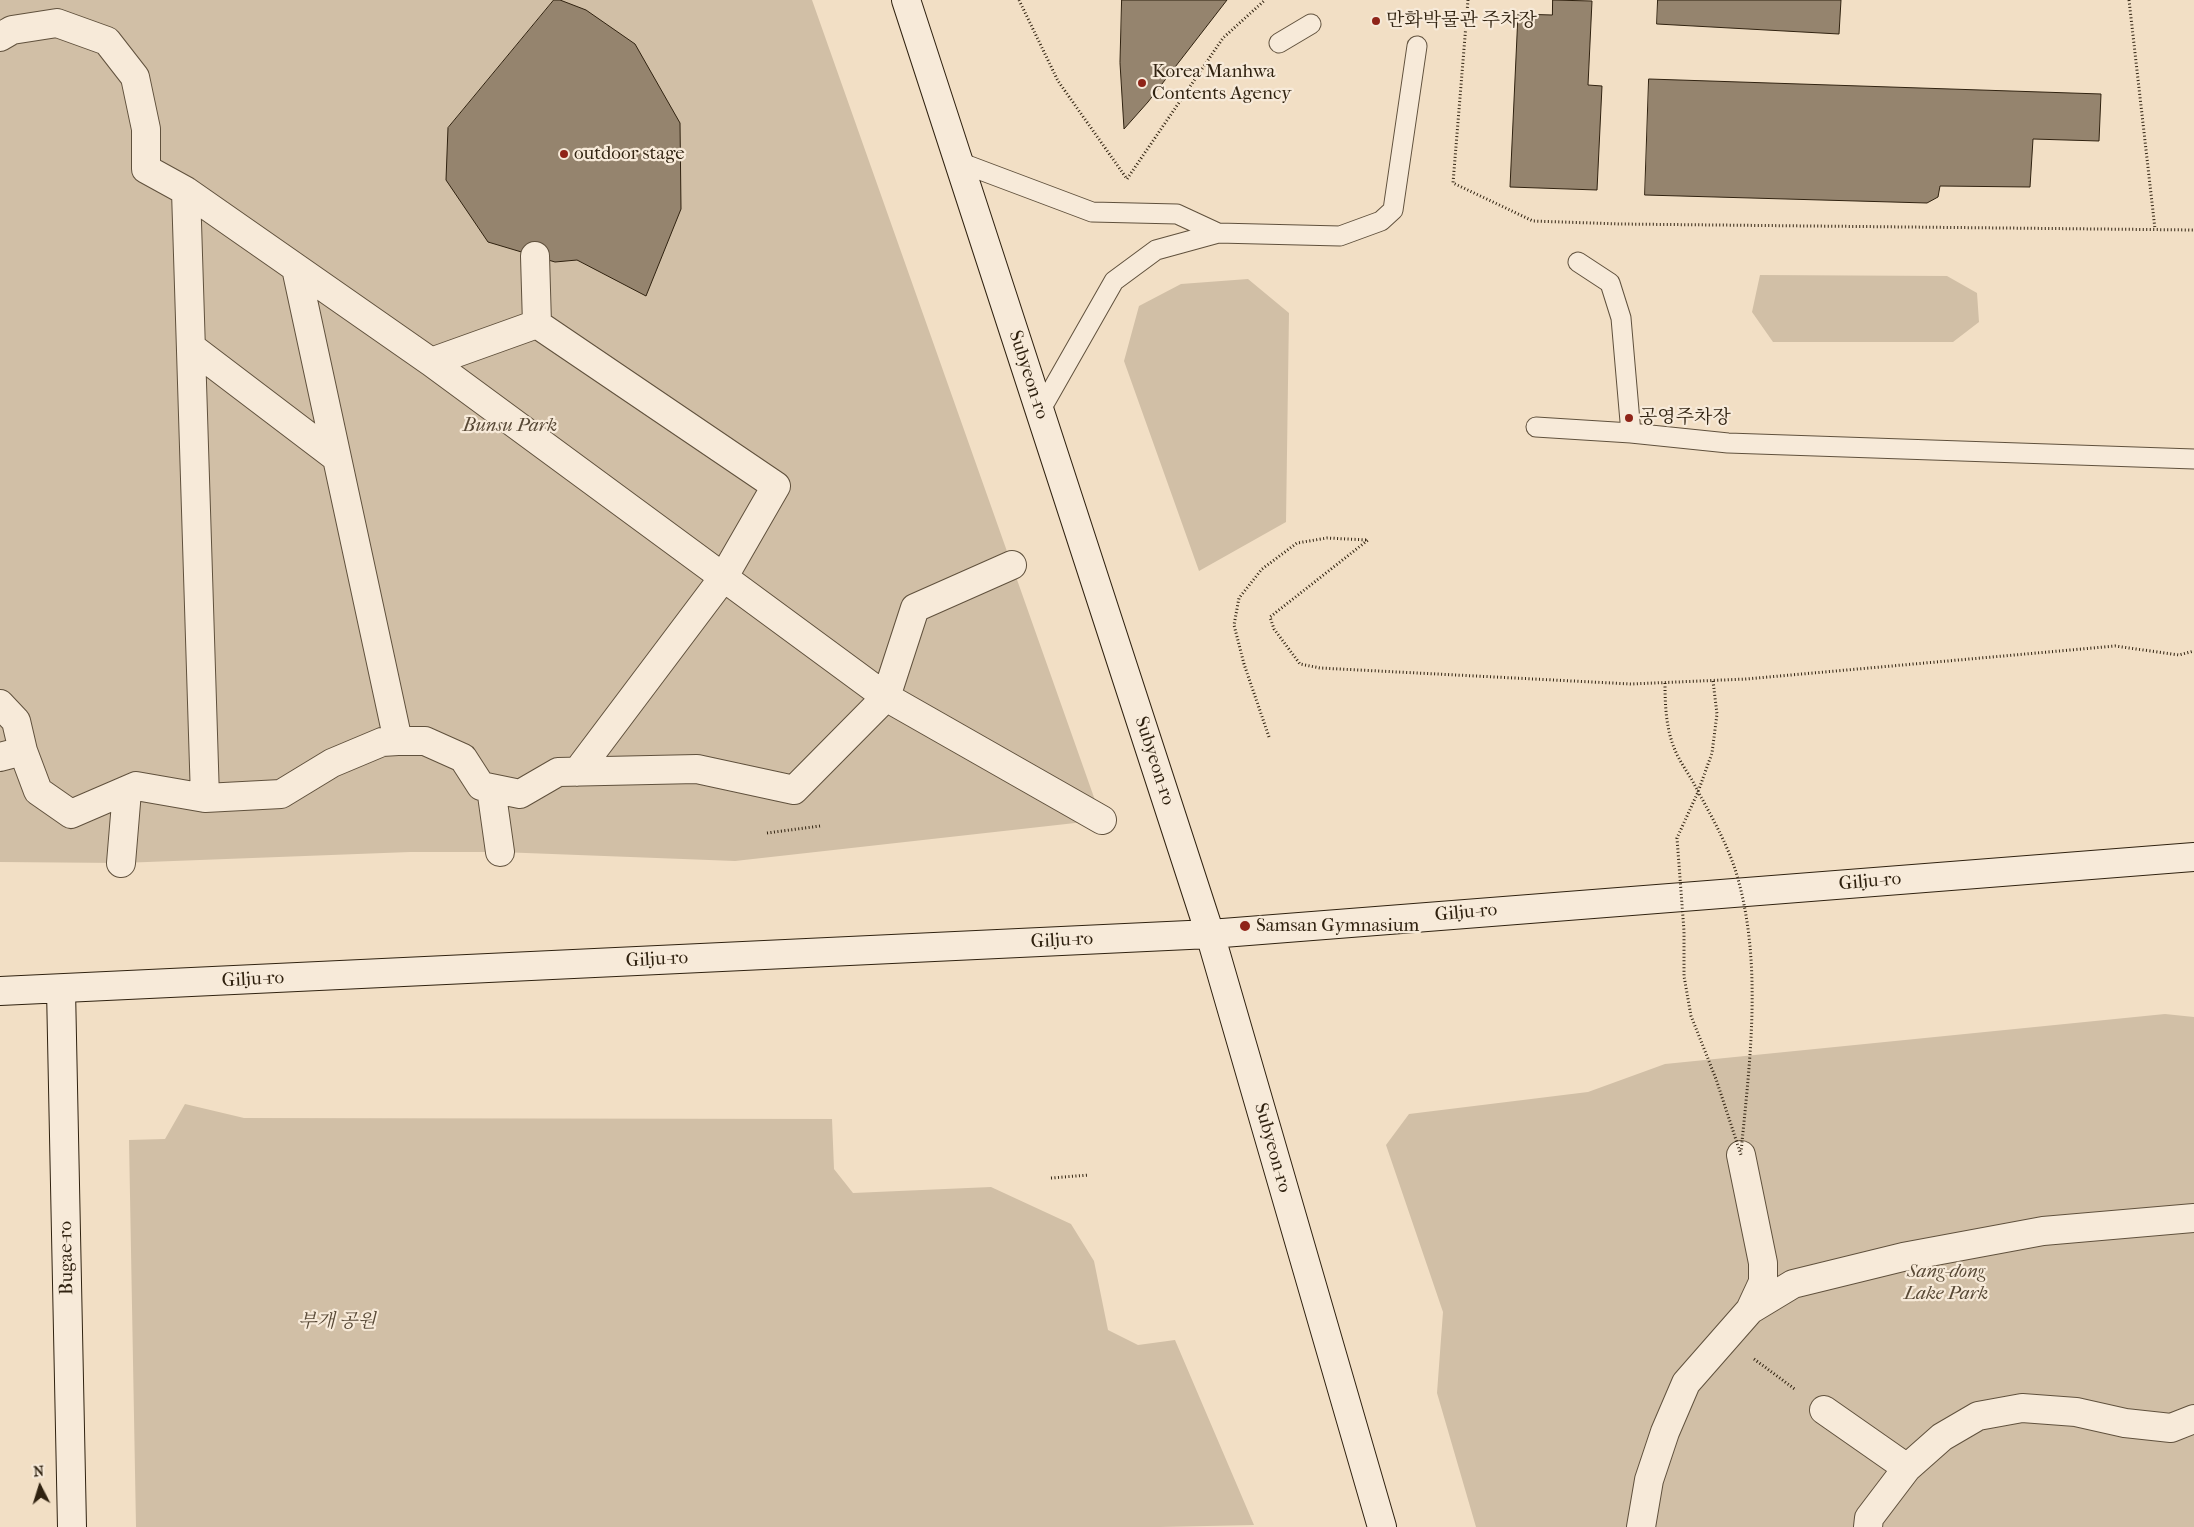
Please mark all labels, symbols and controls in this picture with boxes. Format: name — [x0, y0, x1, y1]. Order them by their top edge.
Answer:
place label: 만화박물관 주차장 — [1386, 10, 1537, 32]
marker: 만화박물관 주차장 — [1370, 15, 1382, 27]
place label: Korea Manhwa Contents Agency — [1152, 61, 1291, 105]
marker: Korea Manhwa Contents Agency — [1136, 77, 1148, 89]
place label: outdoor stage — [574, 143, 685, 165]
marker: outdoor stage — [558, 148, 570, 160]
street label: Subyeon-ro — [1003, 328, 1053, 422]
place label: 공영주차장 — [1639, 407, 1731, 429]
marker: 공영주차장 — [1623, 412, 1635, 424]
park label: Bunsu Park — [463, 415, 557, 437]
street label: Subyeon-ro — [1129, 714, 1179, 808]
street label: Gilju-ro — [1838, 868, 1902, 896]
street label: Gilju-ro — [1434, 899, 1498, 927]
place label: Samsan Gymnasium — [1256, 915, 1419, 937]
marker: Samsan Gymnasium — [1238, 919, 1252, 933]
street label: Gilju-ro — [1030, 928, 1094, 954]
street label: Gilju-ro — [625, 947, 689, 973]
street label: Gilju-ro — [221, 967, 285, 993]
street label: Subyeon-ro — [1248, 1101, 1296, 1195]
street label: Bugae-ro — [55, 1221, 79, 1295]
park label: Sang-dong Lake Park — [1904, 1261, 1988, 1305]
park label: 부개 공원 — [298, 1311, 376, 1333]
north arrow — [15, 1462, 65, 1512]
text: N — [33, 1463, 45, 1480]

